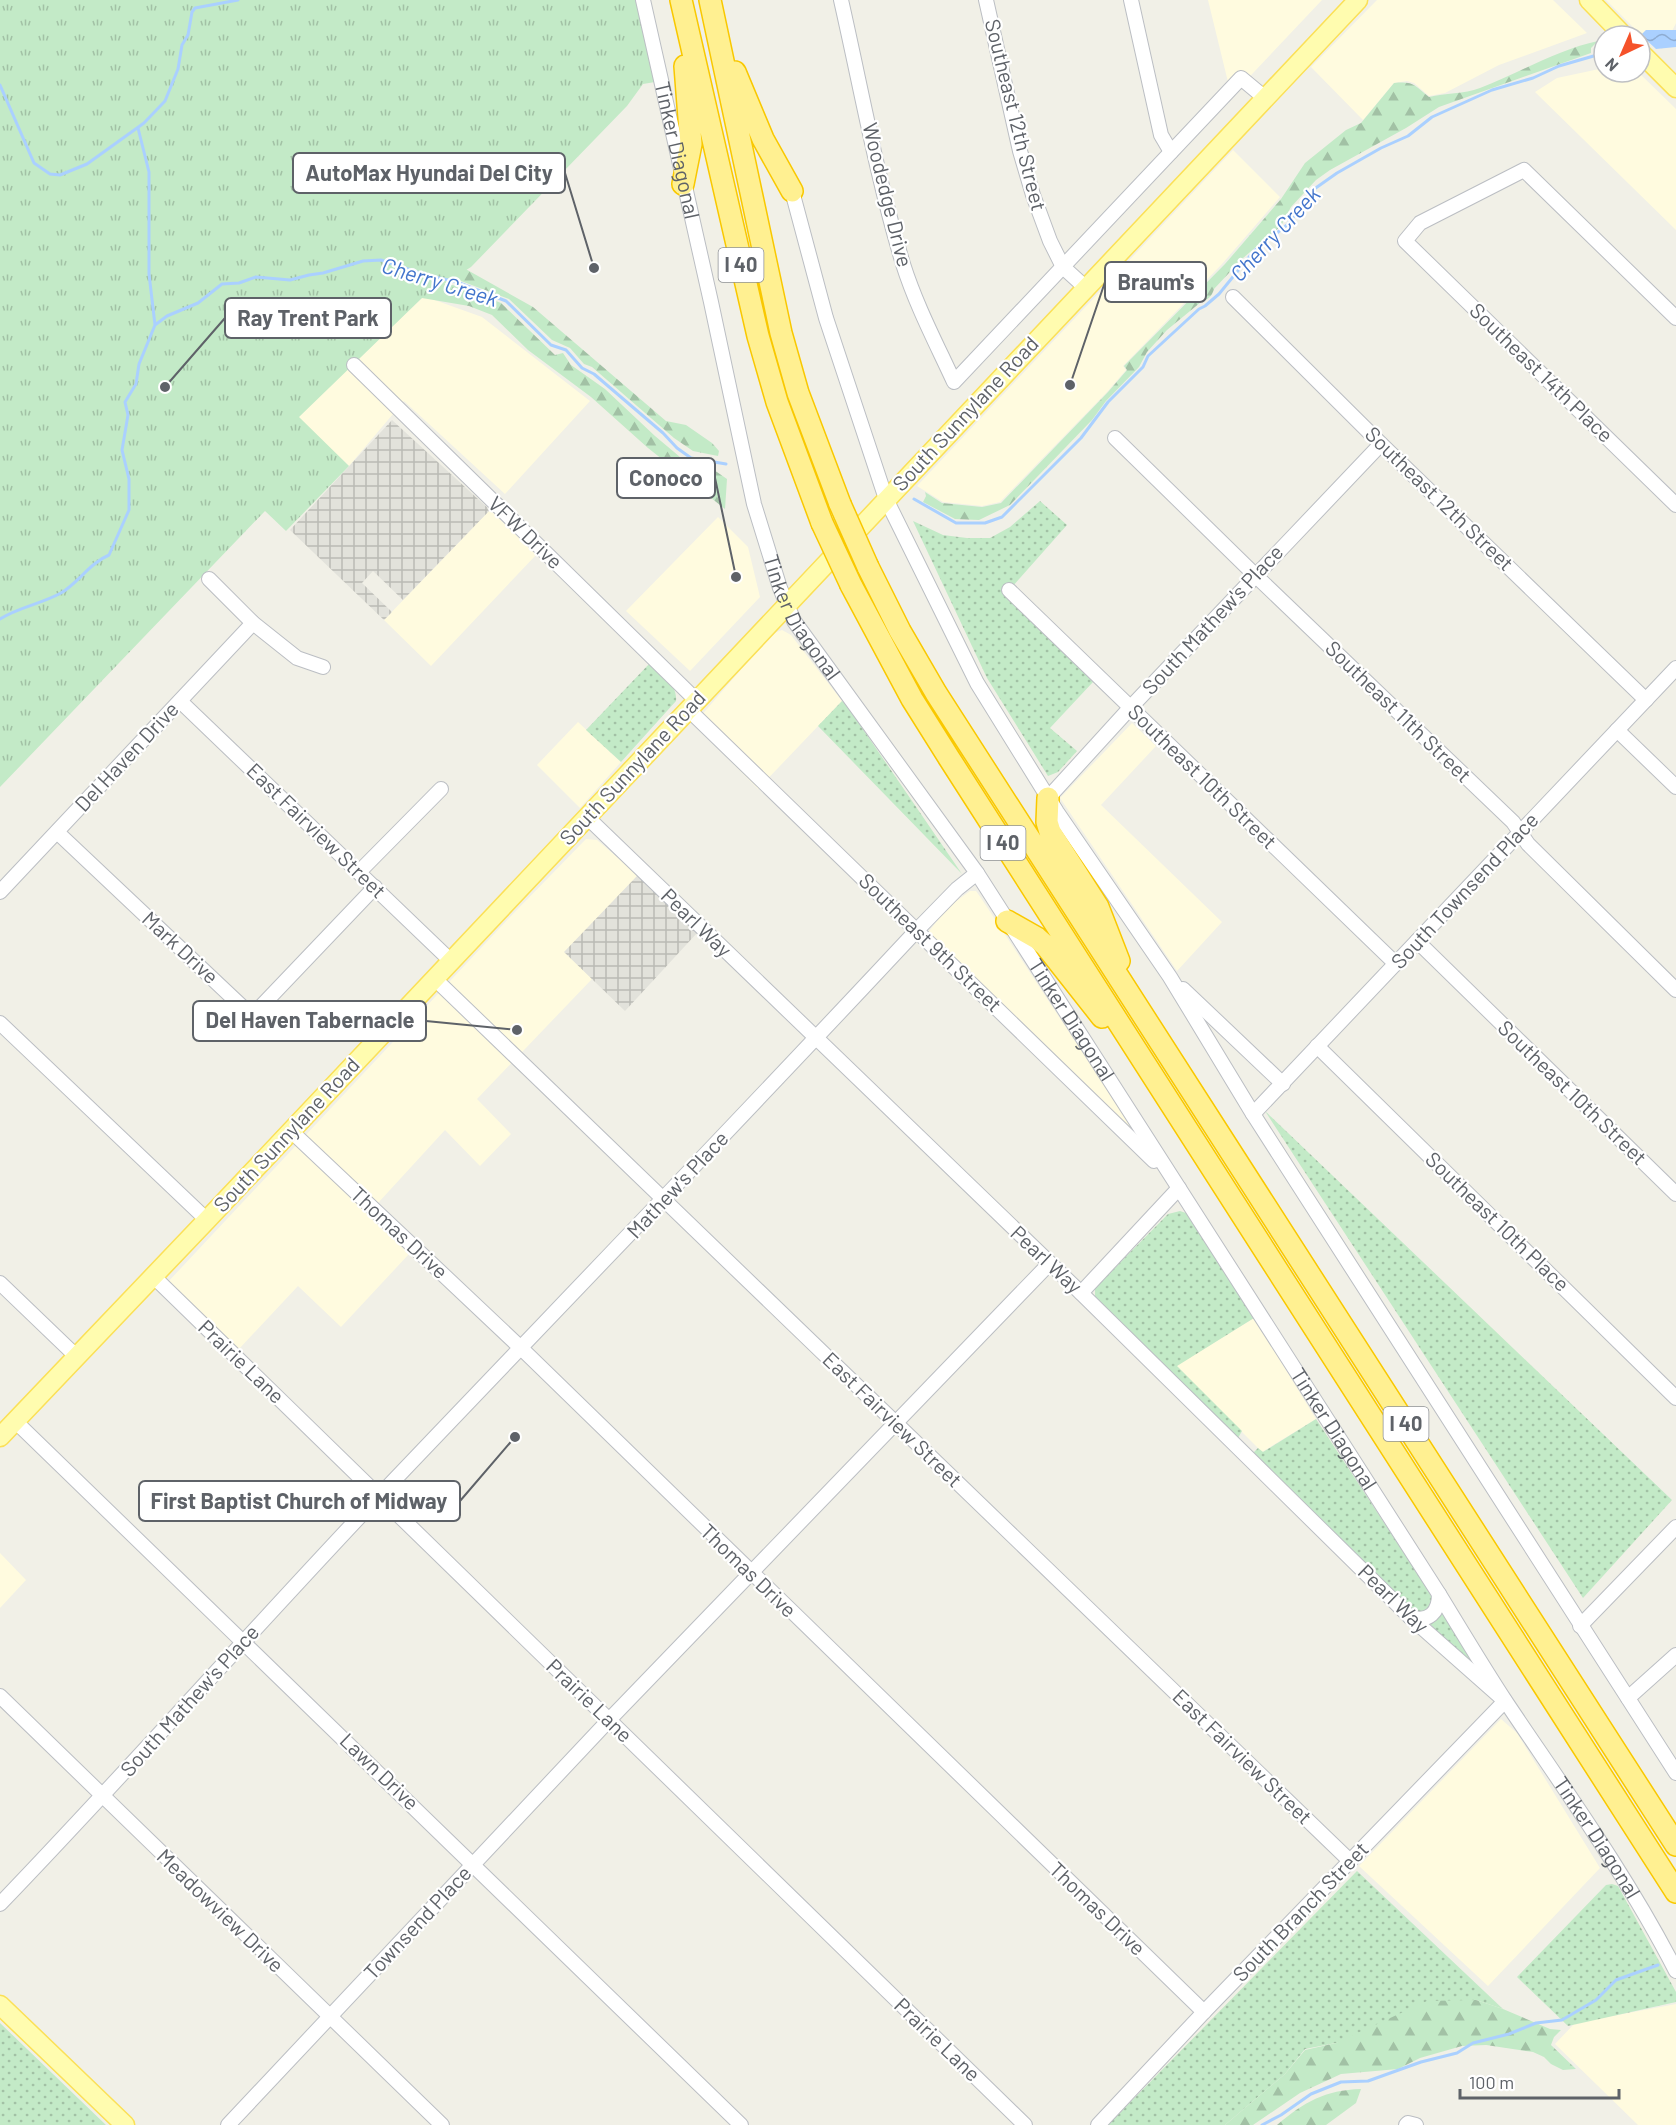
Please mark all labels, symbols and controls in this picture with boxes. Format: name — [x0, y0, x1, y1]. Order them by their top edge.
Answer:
street label: Southeast 12th Street — [981, 16, 1052, 213]
north arrow — [1592, 24, 1652, 84]
text: N — [1601, 55, 1622, 76]
street label: Tinker Diagonal — [651, 79, 706, 221]
street label: Woodedge Drive — [858, 120, 918, 269]
callout: AutoMax Hyundai Del City — [293, 153, 565, 193]
text: AutoMax Hyundai Del City — [305, 159, 553, 185]
water label: Cherry Creek — [1224, 180, 1325, 286]
road number: I 40 — [718, 248, 764, 282]
water label: Cherry Creek — [379, 251, 502, 311]
callout: Braum's — [1105, 262, 1206, 302]
text: Braum's — [1117, 268, 1195, 294]
street label: Southeast 14th Place — [1465, 297, 1619, 447]
callout: Ray Trent Park — [225, 298, 391, 338]
text: Ray Trent Park — [237, 304, 379, 330]
street label: South Sunnylane Road — [887, 330, 1043, 496]
street label: Southeast 12th Street — [1361, 421, 1519, 575]
callout: Conoco — [617, 458, 715, 498]
text: Conoco — [629, 464, 703, 490]
street label: VFW Drive — [484, 490, 568, 573]
street label: South Mathew's Place — [1136, 539, 1288, 699]
street label: Tinker Diagonal — [759, 551, 847, 684]
street label: Southeast 11th Street — [1321, 635, 1477, 787]
street label: South Sunnylane Road — [554, 684, 710, 850]
street label: Del Haven Drive — [69, 696, 183, 816]
street label: Southeast 10th Street — [1123, 698, 1283, 853]
street label: East Fairview Street — [242, 757, 392, 903]
street label: South Townsend Place — [1385, 807, 1543, 973]
road number: I 40 — [980, 826, 1026, 860]
street label: Southeast 9th Street — [854, 867, 1008, 1017]
street label: Pearl Way — [657, 882, 738, 962]
street label: Mark Drive — [138, 905, 224, 988]
street label: Tinker Diagonal — [1024, 954, 1121, 1085]
callout: Del Haven Tabernacle — [193, 1001, 426, 1041]
text: Del Haven Tabernacle — [205, 1006, 415, 1032]
street label: Southeast 10th Street — [1493, 1014, 1653, 1169]
street label: South Sunnylane Road — [208, 1051, 364, 1217]
street label: Mathew's Place — [621, 1125, 733, 1243]
street label: Southeast 10th Place — [1421, 1146, 1575, 1296]
street label: Thomas Drive — [346, 1181, 454, 1283]
street label: Pearl Way — [1006, 1220, 1088, 1298]
street label: Prairie Lane — [194, 1314, 290, 1408]
street label: East Fairview Street — [818, 1346, 968, 1492]
street label: Tinker Diagonal — [1286, 1363, 1383, 1494]
road number: I 40 — [1384, 1407, 1428, 1441]
callout: First Baptist Church of Midway — [139, 1481, 460, 1521]
text: First Baptist Church of Midway — [151, 1487, 447, 1513]
street label: Thomas Drive — [696, 1518, 802, 1622]
street label: Pearl Way — [1354, 1558, 1435, 1638]
street label: South Mathew's Place — [114, 1619, 263, 1781]
street label: Prairie Lane — [542, 1653, 638, 1747]
street label: East Fairview Street — [1168, 1683, 1318, 1829]
street label: Lawn Drive — [335, 1727, 425, 1815]
street label: Tinker Diagonal — [1549, 1771, 1647, 1902]
street label: South Branch Street — [1227, 1836, 1373, 1986]
street label: Meadowview Drive — [152, 1843, 290, 1977]
street label: Thomas Drive — [1045, 1856, 1151, 1960]
street label: Townsend Place — [358, 1860, 476, 1984]
street label: Prairie Lane — [890, 1992, 986, 2086]
scale bar — [1460, 2062, 1619, 2100]
text: 100 m — [1469, 2071, 1514, 2093]

